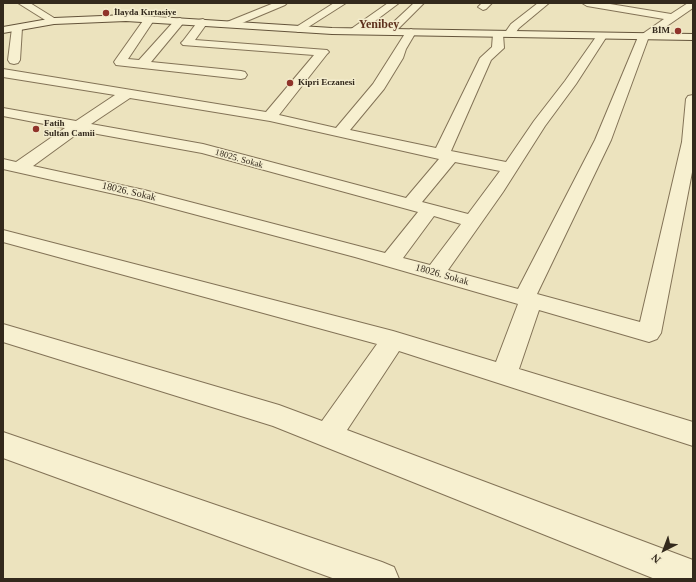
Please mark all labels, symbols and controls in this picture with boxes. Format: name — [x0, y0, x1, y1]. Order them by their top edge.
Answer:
marker: İlayda Kırtasiye — [101, 8, 111, 18]
place label: İlayda Kırtasiye — [114, 8, 176, 18]
district label: Yenibey — [359, 18, 399, 32]
place label: BİM — [652, 26, 670, 36]
marker: BİM — [673, 26, 683, 36]
marker: Kipri Eczanesi — [285, 78, 295, 88]
place label: Kipri Eczanesi — [298, 78, 355, 88]
place label: Fatih Sultan Camii — [44, 119, 95, 140]
marker: Fatih Sultan Camii — [31, 124, 41, 134]
street label: 18025. Sokak — [214, 147, 264, 171]
street label: 18026. Sokak — [101, 180, 157, 204]
street label: 18026. Sokak — [414, 262, 470, 288]
north arrow — [644, 530, 684, 570]
text: N — [649, 552, 663, 566]

